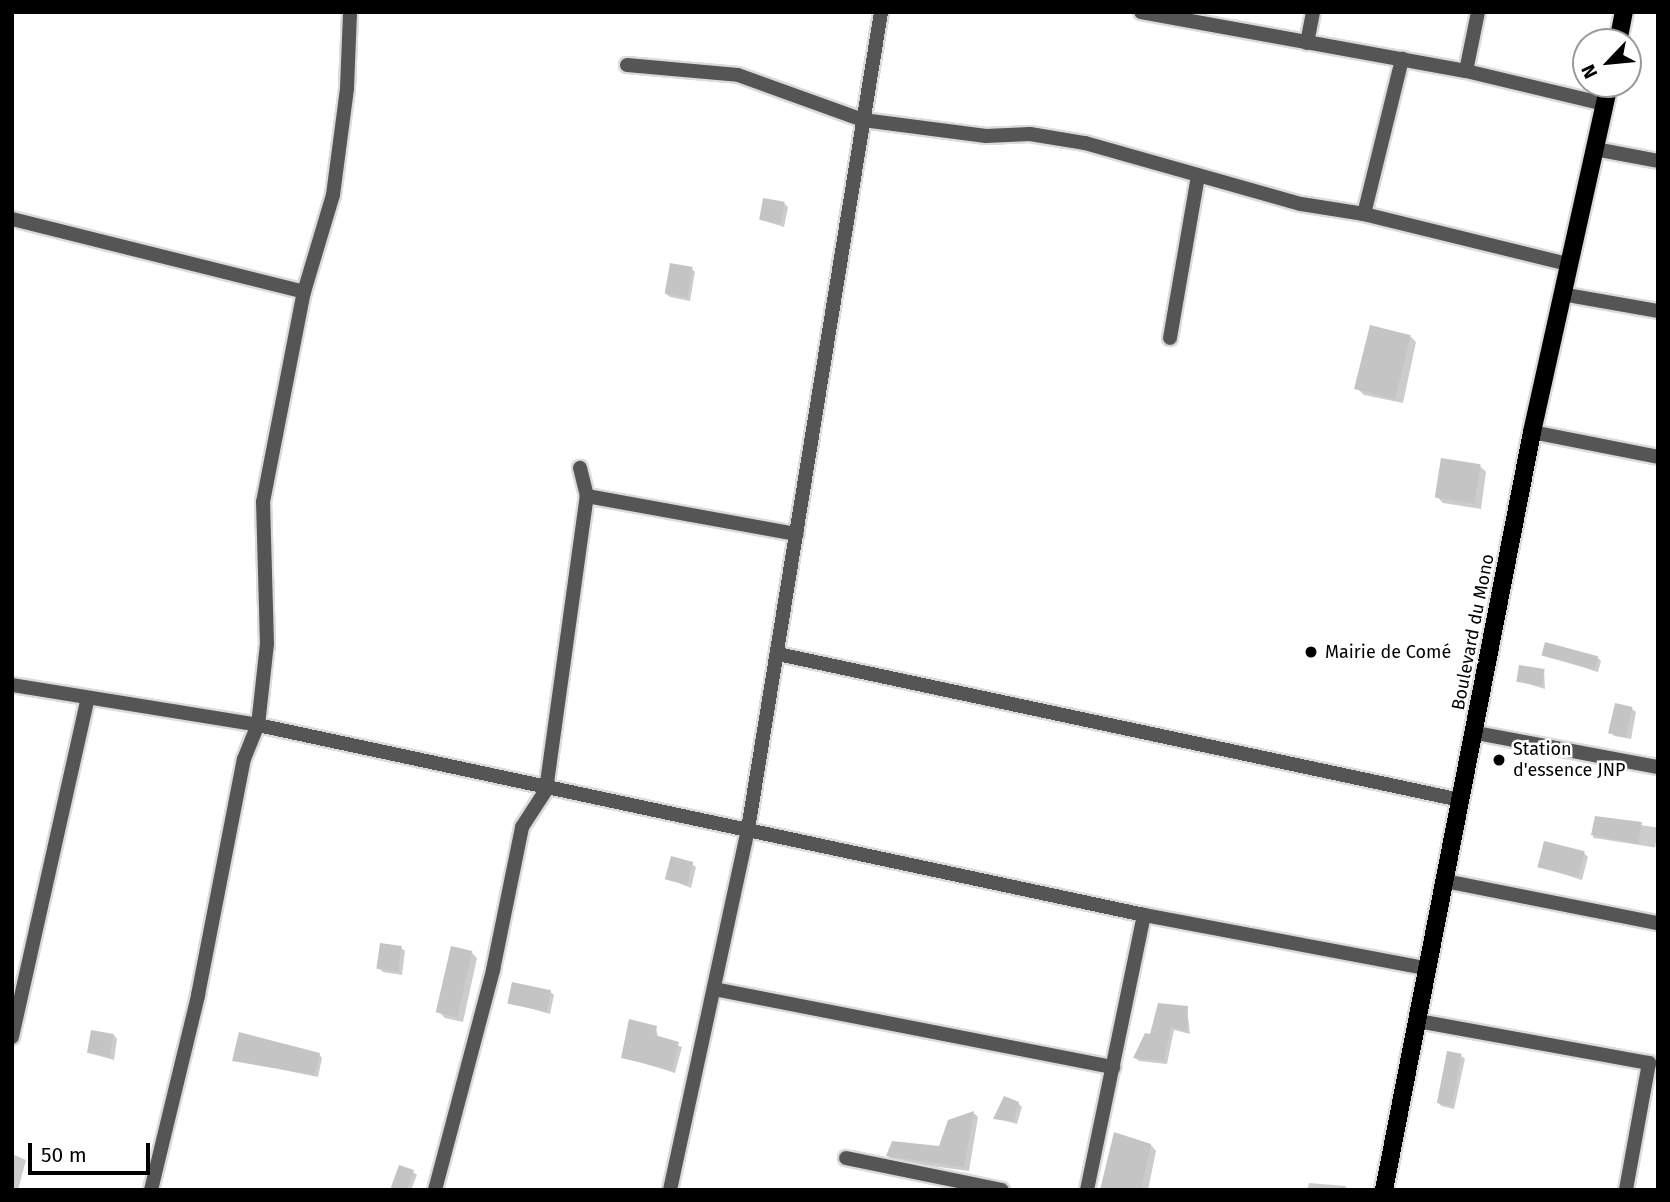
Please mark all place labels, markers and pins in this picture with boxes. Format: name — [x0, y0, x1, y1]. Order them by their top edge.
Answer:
place label: Mairie de Comé — [1325, 641, 1451, 663]
marker: Mairie de Comé — [1303, 644, 1319, 660]
place label: Station d'essence JNP — [1513, 739, 1625, 782]
marker: Station d'essence JNP — [1491, 752, 1507, 768]

